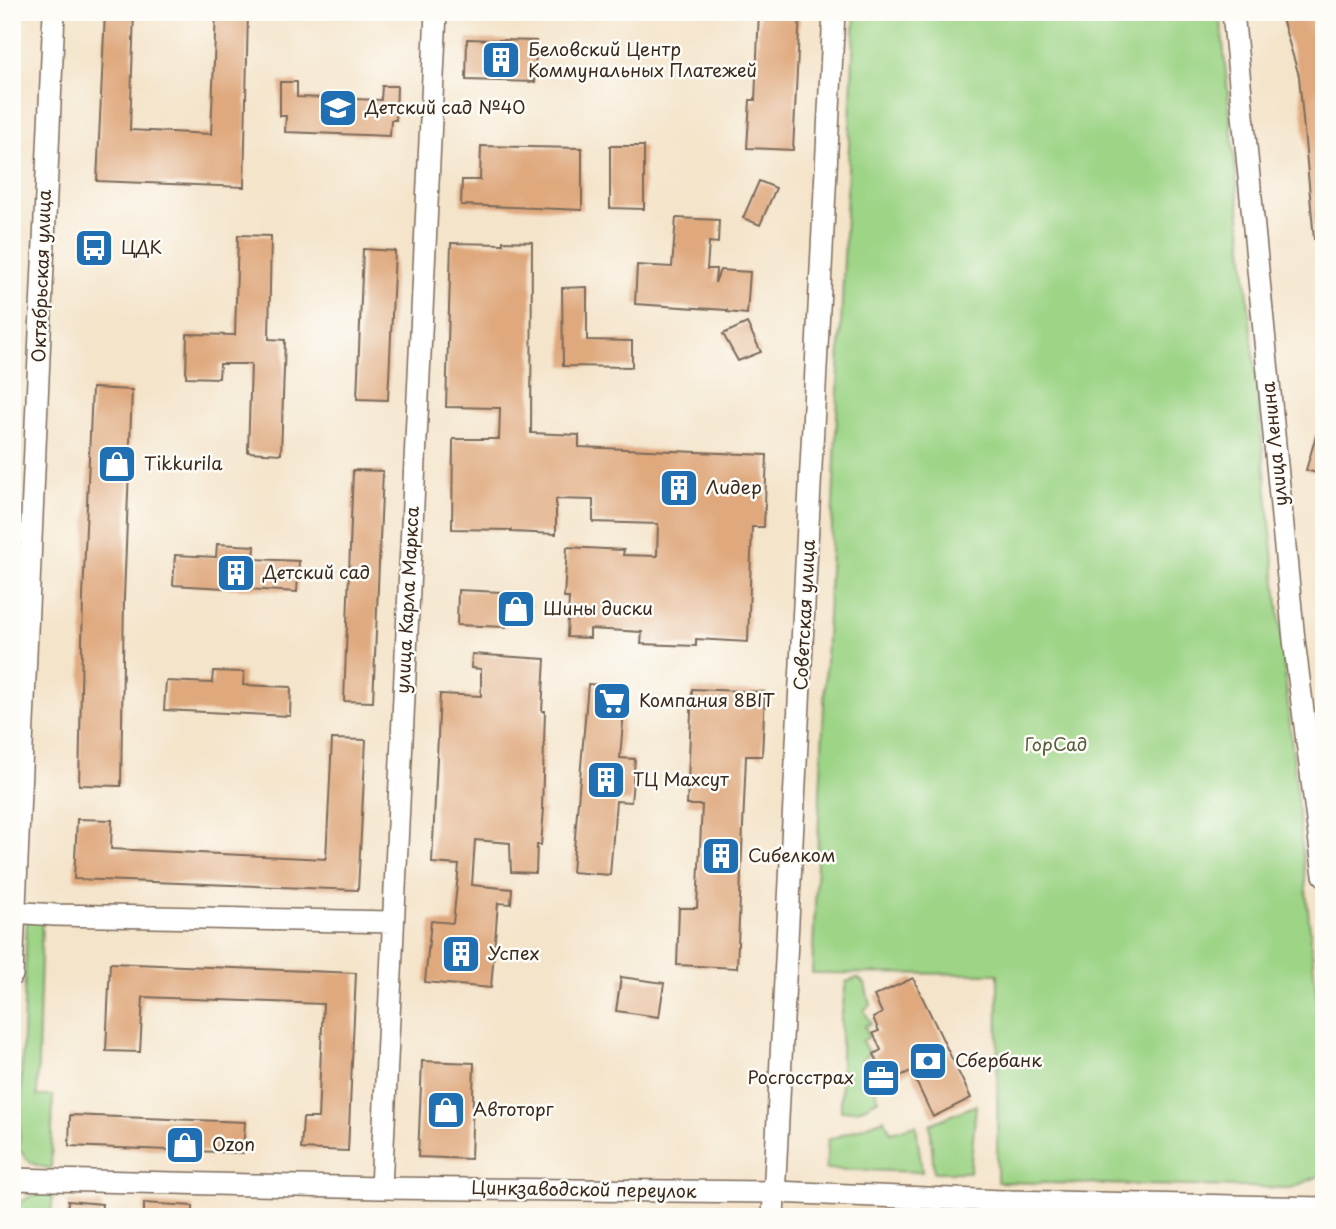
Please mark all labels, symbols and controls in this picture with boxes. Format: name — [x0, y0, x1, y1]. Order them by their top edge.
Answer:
place label: Беловский Центр Коммунальных Платежей — [528, 35, 757, 83]
building icon: Беловский Центр Коммунальных Платежей — [480, 39, 522, 81]
school or university icon: Детский сад №40 — [317, 87, 359, 129]
place label: Детский сад №40 — [364, 93, 526, 120]
street label: Октябрьская улица — [24, 188, 57, 363]
bus stop icon: ЦДК — [73, 227, 115, 269]
place label: ЦДК — [121, 233, 162, 260]
street label: улица Ленина — [1253, 380, 1293, 508]
shop icon: Tikkurila — [96, 443, 138, 485]
place label: Tikkurila — [144, 449, 223, 476]
building icon: Лидер — [658, 467, 700, 509]
place label: Лидер — [706, 473, 762, 500]
street label: улица Карла Маркса — [388, 505, 425, 694]
street label: Советская улица — [786, 538, 821, 691]
building icon: Детский сад — [215, 552, 257, 594]
place label: Детский сад — [262, 558, 370, 585]
shop icon: Шины диски — [495, 588, 537, 630]
place label: Шины диски — [543, 594, 653, 621]
supermarket icon: Компания 8BIT — [591, 680, 633, 722]
place label: Компания 8BIT — [639, 686, 775, 713]
park label: ГорСад — [1025, 730, 1087, 757]
building icon: ТЦ Махсут — [585, 759, 627, 801]
place label: ТЦ Махсут — [633, 765, 729, 792]
building icon: Сибелком — [700, 835, 742, 877]
place label: Сибелком — [748, 841, 836, 868]
building icon: Успех — [440, 933, 482, 975]
place label: Успех — [488, 939, 540, 966]
bank icon: Сбербанк — [907, 1040, 949, 1082]
place label: Сбербанк — [955, 1046, 1042, 1073]
office icon: Росгосстрах — [860, 1057, 902, 1099]
place label: Росгосстрах — [748, 1063, 854, 1090]
shop icon: Автоторг — [425, 1089, 467, 1131]
place label: Автоторг — [473, 1095, 554, 1122]
shop icon: Ozon — [164, 1124, 206, 1166]
place label: Ozon — [212, 1130, 255, 1157]
street label: Цинкзаводской переулок — [471, 1173, 697, 1204]

